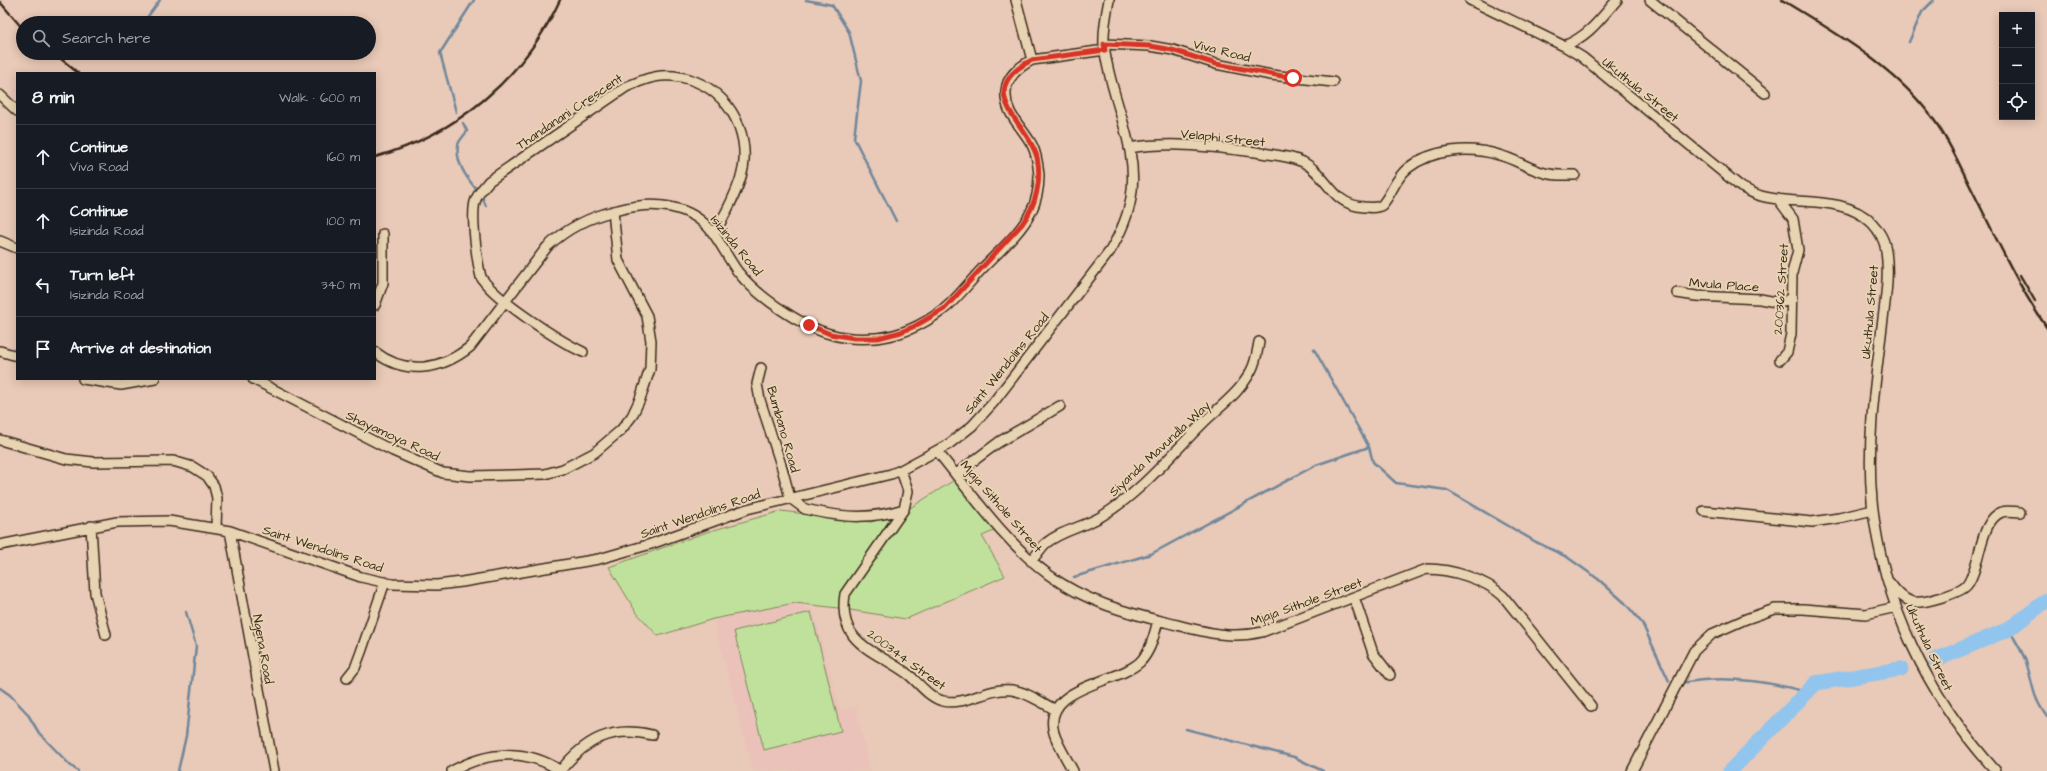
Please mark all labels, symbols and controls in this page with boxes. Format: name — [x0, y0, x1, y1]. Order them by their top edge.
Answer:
map controls — [1999, 12, 2035, 120]
button: + — [1999, 12, 2035, 48]
search box — [16, 16, 376, 60]
icon: search — [30, 27, 52, 49]
text: Search here — [62, 28, 151, 49]
street label: Viva Road — [1191, 35, 1253, 67]
button: − — [1999, 48, 2035, 84]
street label: Ukuthula Street — [1598, 53, 1683, 127]
street label: Thandanani Crescent — [513, 69, 627, 154]
route start — [1284, 69, 1302, 87]
button: locate — [1999, 84, 2035, 120]
text: 8 min — [32, 86, 74, 110]
text: Walk · 600 m — [279, 89, 360, 107]
street label: Velaphi Street — [1180, 125, 1267, 151]
text: Continue — [70, 137, 128, 158]
icon: ahead — [32, 146, 54, 168]
text: 160 m — [327, 148, 360, 166]
text: Viva Road — [70, 158, 129, 176]
text: Continue — [70, 201, 128, 222]
icon: ahead — [32, 210, 54, 232]
street label: Isizinda Road — [706, 211, 767, 280]
text: 100 m — [327, 212, 360, 230]
text: Isizinda Road — [70, 222, 144, 240]
street label: 200362 Street — [1769, 242, 1793, 335]
street label: Ukuthula Street — [1857, 264, 1883, 360]
text: Turn left — [70, 265, 134, 286]
icon: left — [32, 274, 54, 296]
street label: Mvula Place — [1688, 274, 1760, 296]
text: 340 m — [321, 276, 360, 294]
text: Isizinda Road — [70, 286, 144, 304]
street label: Saint Wendolins Road — [960, 309, 1054, 418]
route end — [800, 316, 818, 334]
icon: arrive — [32, 338, 54, 360]
text: Arrive at destination — [70, 338, 211, 359]
street label: Bumbano Road — [762, 384, 804, 475]
street label: Siyanda Mavundla Way — [1105, 397, 1215, 501]
street label: Shayamoya Road — [342, 406, 443, 467]
street label: Mjaja Sithole Street — [956, 456, 1047, 557]
street label: Saint Wendolins Road — [638, 485, 763, 543]
street label: Saint Wendolins Road — [260, 521, 386, 577]
street label: Mjaja Sithole Street — [1248, 573, 1365, 630]
street label: Ukuthula Street — [1901, 601, 1957, 695]
street label: Ngena Road — [247, 613, 278, 686]
street label: 200344 Street — [863, 625, 950, 695]

